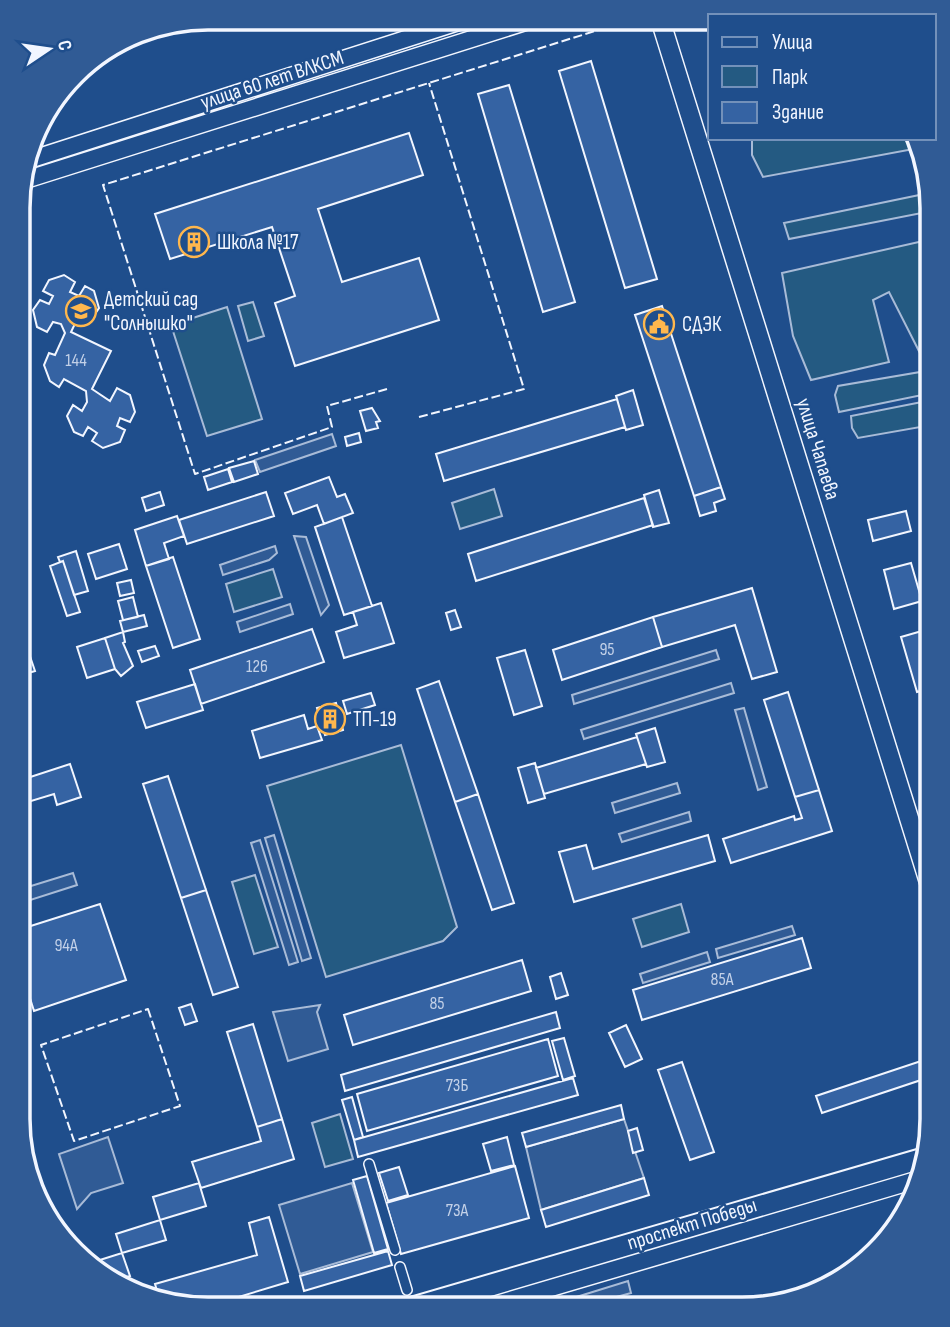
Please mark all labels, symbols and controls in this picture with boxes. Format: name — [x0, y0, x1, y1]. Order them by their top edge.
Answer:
north arrow — [14, 14, 84, 84]
legend — [708, 14, 936, 140]
text: Улица — [772, 30, 813, 55]
text: С — [52, 38, 76, 53]
street label: улица 60 лет ВЛКСМ — [197, 45, 347, 115]
text: Парк — [772, 65, 807, 90]
text: Здание — [772, 100, 824, 125]
building icon: Школа №17 — [177, 225, 211, 259]
place label: Школа №17 — [217, 230, 299, 255]
place label: Детский сад "Солнышко" — [104, 287, 198, 336]
school or university icon: Детский сад "Солнышко" — [64, 294, 98, 328]
public building icon: СДЭК — [642, 307, 676, 341]
place label: СДЭК — [682, 312, 722, 337]
house number: 144 — [65, 350, 87, 371]
street label: улица Чапаева — [791, 395, 845, 503]
house number: 95 — [599, 639, 615, 660]
house number: 126 — [246, 656, 268, 677]
building icon: ТП-19 — [313, 702, 347, 736]
place label: ТП-19 — [353, 707, 397, 732]
house number: 94А — [54, 935, 78, 956]
house number: 85А — [711, 969, 734, 990]
house number: 85 — [429, 993, 445, 1014]
house number: 73Б — [446, 1075, 468, 1096]
street label: проспект Победы — [624, 1192, 760, 1256]
house number: 73А — [446, 1200, 469, 1221]

